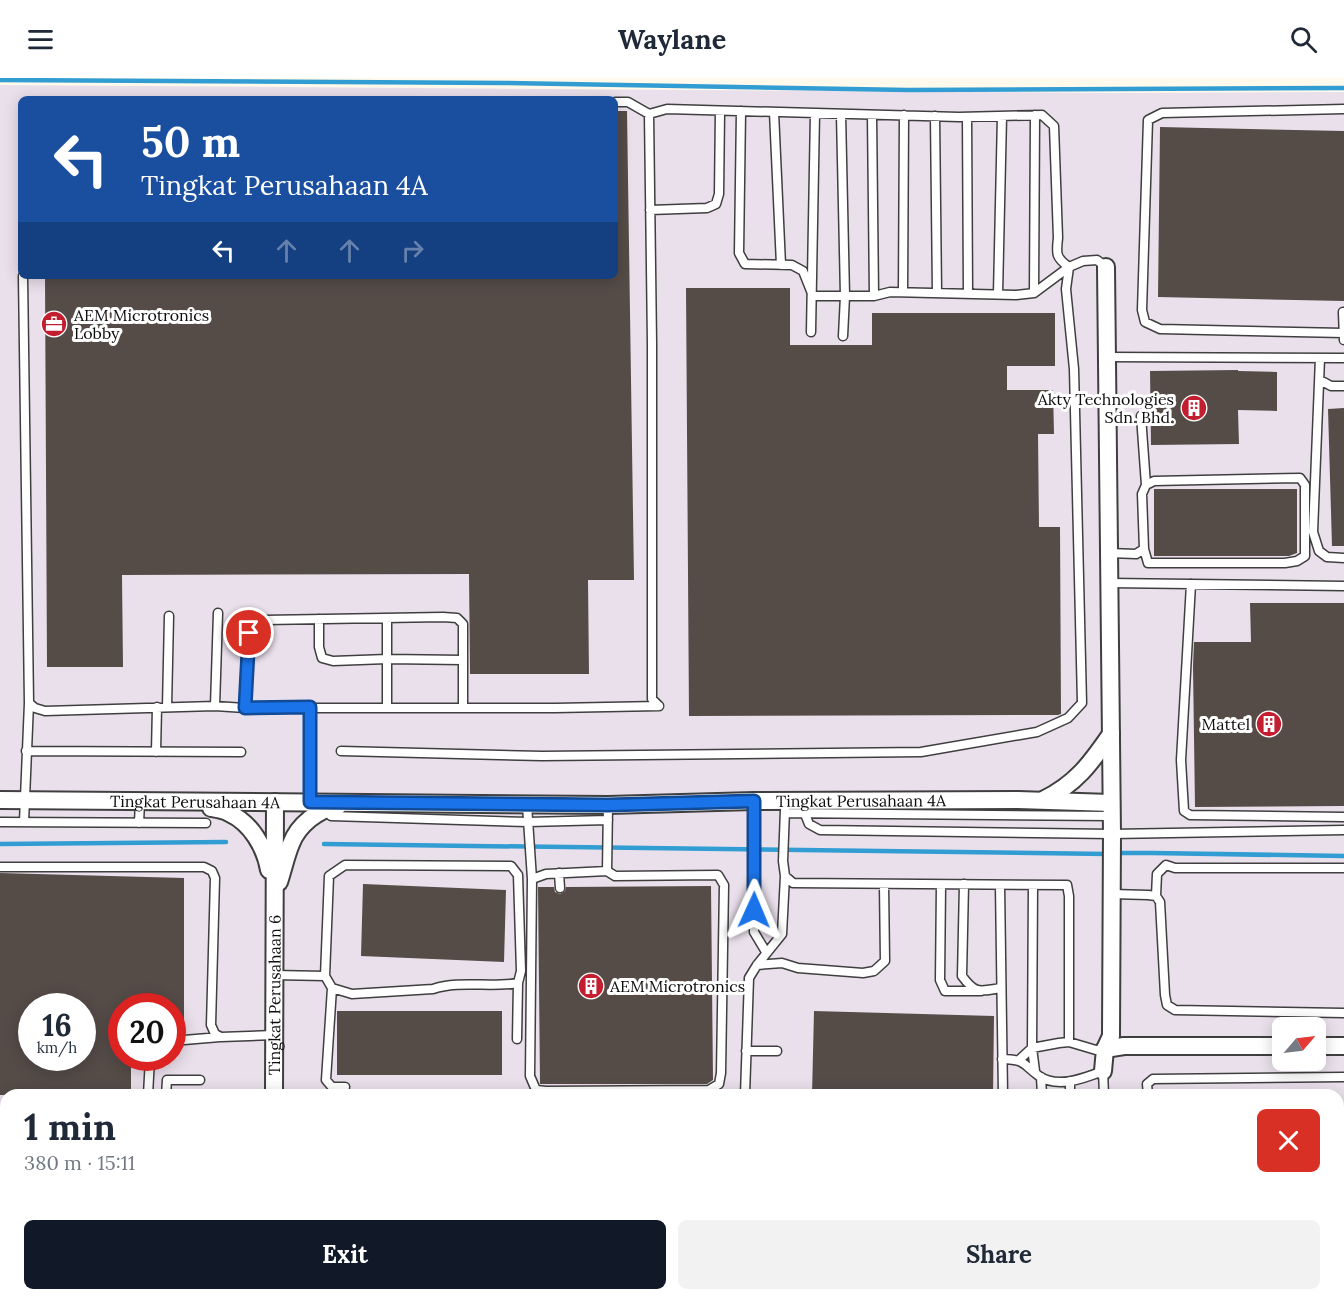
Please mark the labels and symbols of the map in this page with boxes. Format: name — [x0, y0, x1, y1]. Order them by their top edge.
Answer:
place label: AEM Microtronics Lobby — [73, 305, 209, 343]
office icon: AEM Microtronics Lobby — [39, 309, 69, 339]
place label: Akty Technologies Sdn. Bhd. — [1037, 389, 1174, 427]
building icon: Akty Technologies Sdn. Bhd. — [1179, 393, 1209, 423]
pin — [223, 607, 274, 658]
building icon: Mattel — [1254, 709, 1284, 739]
place label: Mattel — [1202, 714, 1250, 734]
street label: Tingkat Perusahaan 4A — [776, 790, 947, 811]
street label: Tingkat Perusahaan 4A — [110, 791, 281, 812]
position arrow — [722, 878, 786, 942]
street label: Tingkat Perusahaan 6 — [264, 915, 285, 1075]
building icon: AEM Microtronics — [576, 971, 606, 1001]
place label: AEM Microtronics — [609, 976, 745, 996]
speed limit sign: 20 — [108, 993, 186, 1071]
north arrow — [1272, 1017, 1326, 1071]

